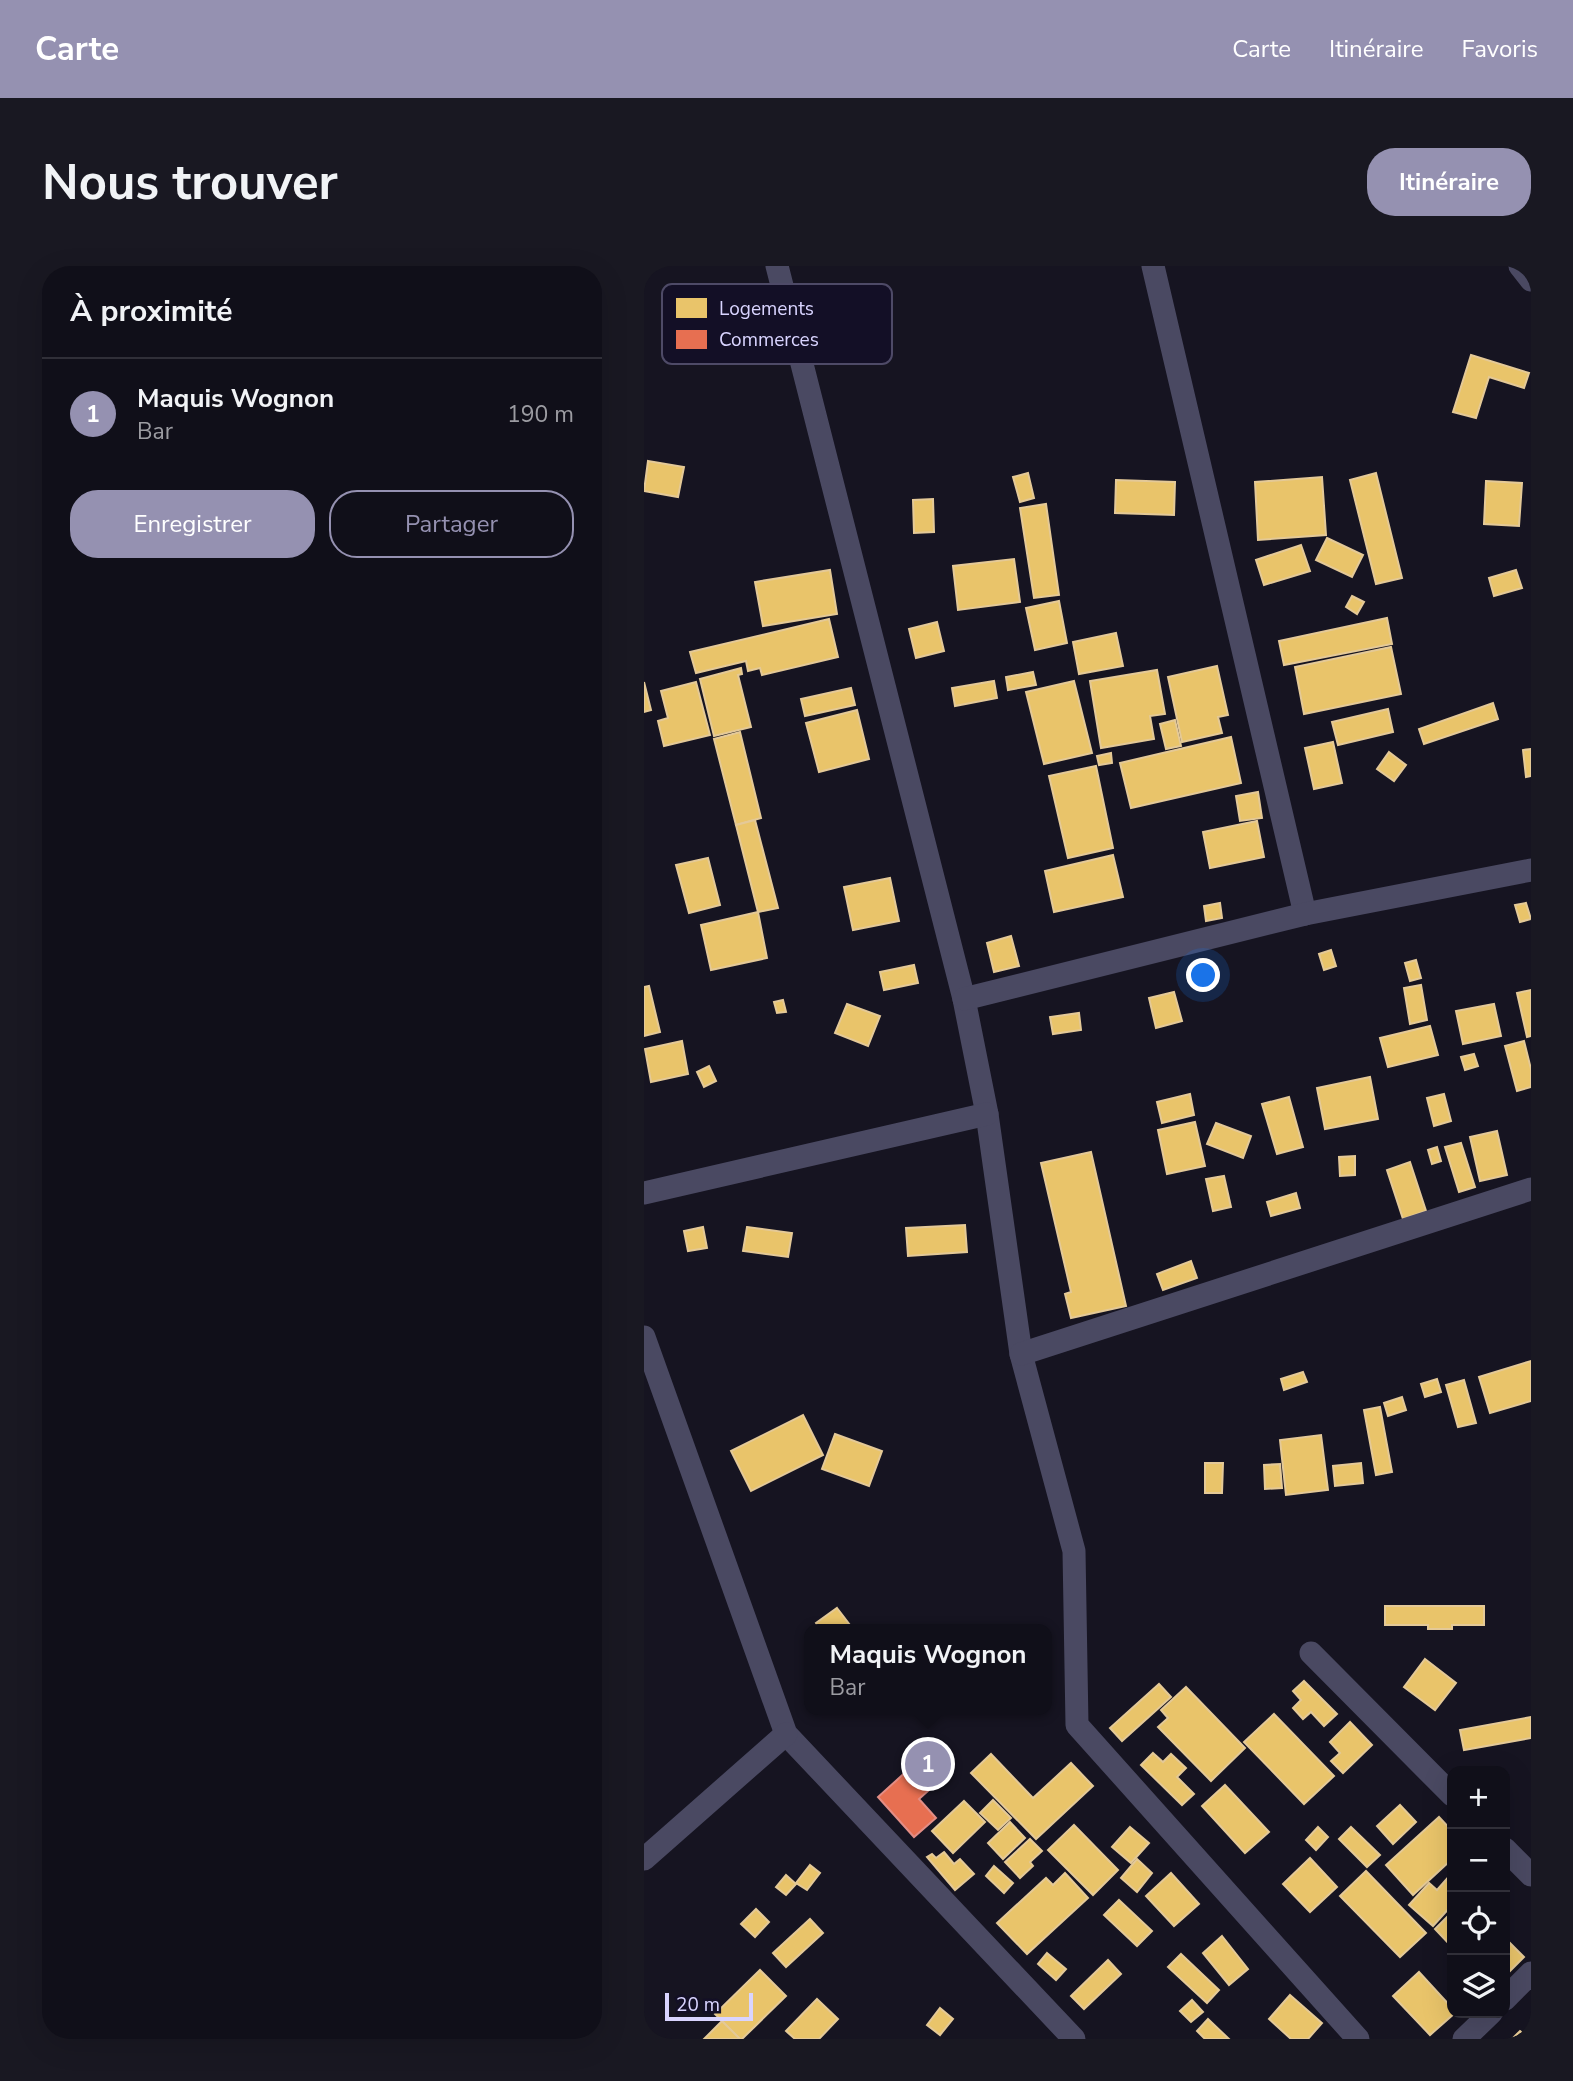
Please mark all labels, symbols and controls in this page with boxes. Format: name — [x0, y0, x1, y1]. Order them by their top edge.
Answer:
text: Carte — [35, 27, 119, 72]
text: Carte — [1232, 33, 1291, 65]
text: Itinéraire — [1329, 33, 1423, 65]
text: Favoris — [1461, 33, 1538, 65]
button: Itinéraire — [1367, 148, 1531, 216]
text: Nous trouver — [42, 149, 338, 216]
legend — [662, 284, 892, 364]
text: À proximité — [70, 291, 232, 332]
text: Logements — [719, 296, 814, 322]
text: Commerces — [719, 327, 819, 353]
text: Maquis Wognon — [137, 381, 334, 416]
text: 1 — [86, 399, 100, 430]
text: 190 m — [507, 399, 574, 430]
text: Bar — [137, 416, 173, 447]
button: Enregistrer — [70, 490, 315, 558]
button: Partager — [329, 490, 574, 558]
your location — [1186, 958, 1220, 992]
popup — [804, 1624, 1052, 1715]
text: Maquis Wognon — [829, 1637, 1027, 1672]
text: Bar — [829, 1672, 865, 1703]
pin: 1 — [905, 1738, 951, 1790]
map controls — [1447, 1766, 1510, 2018]
button: + — [1447, 1766, 1510, 1829]
button: − — [1447, 1829, 1510, 1892]
button: locate — [1447, 1892, 1510, 1955]
button: layers — [1447, 1955, 1510, 2018]
scale bar — [665, 1990, 752, 2022]
text: 20 m — [676, 1992, 720, 2018]

